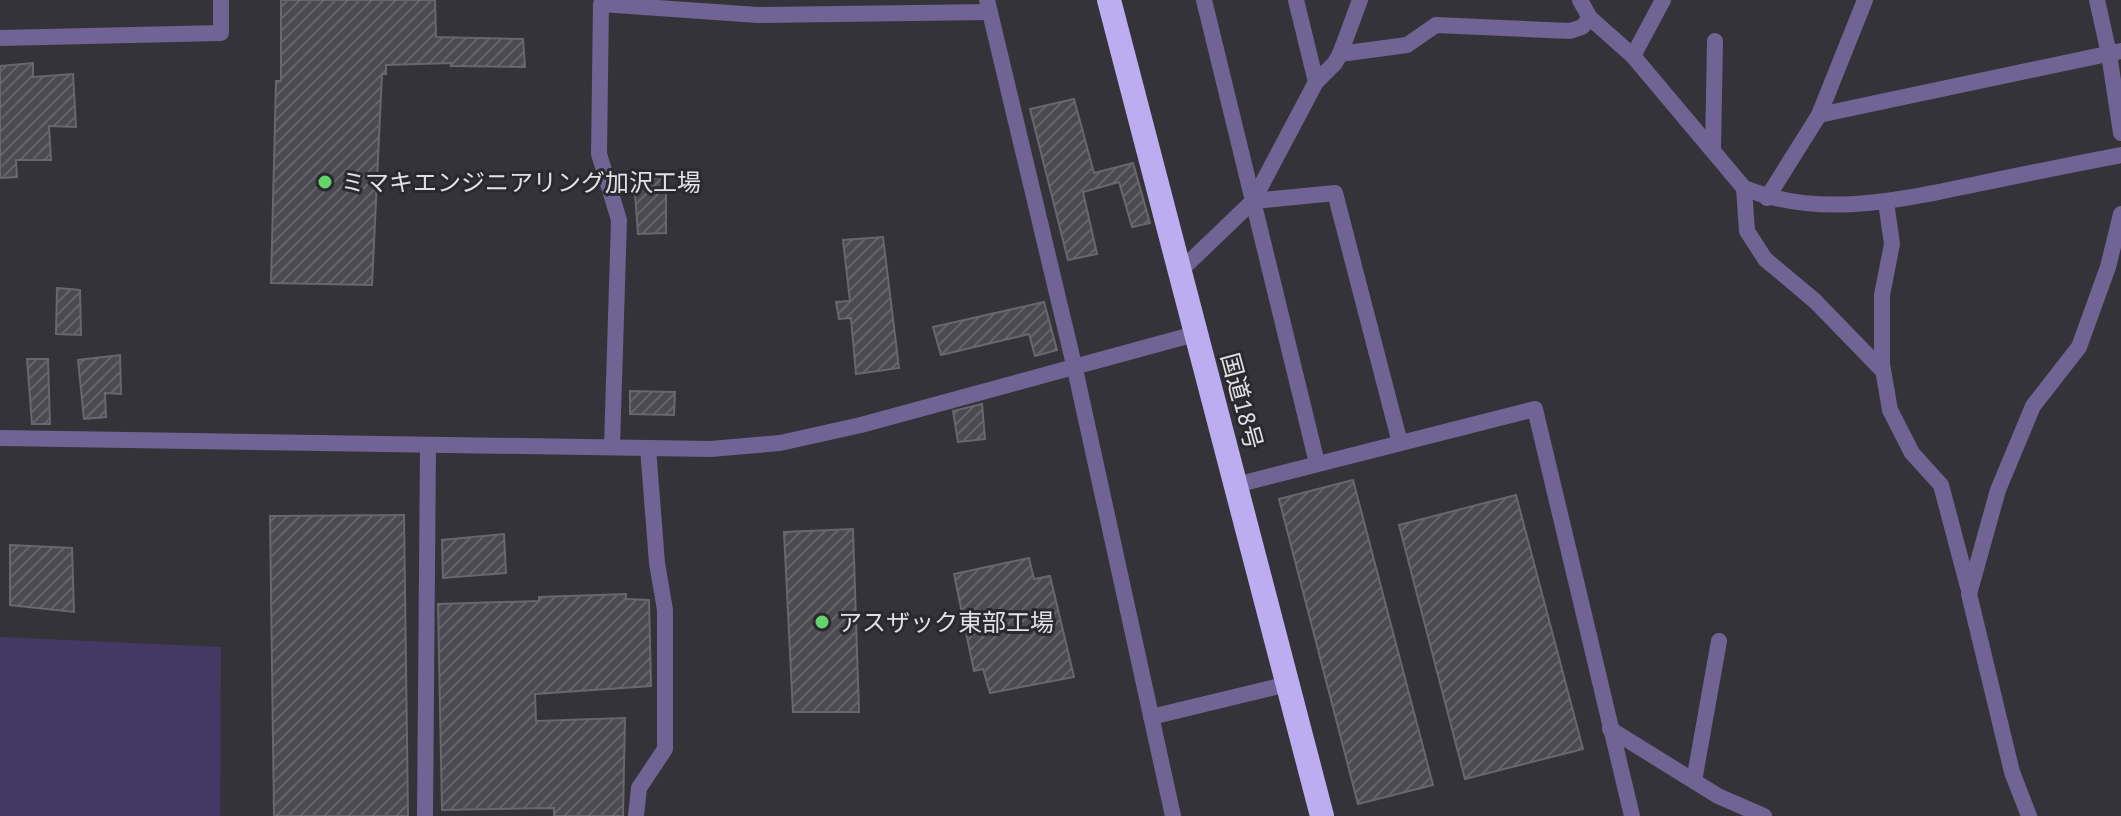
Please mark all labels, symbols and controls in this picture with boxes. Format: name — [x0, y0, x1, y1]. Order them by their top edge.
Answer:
place label: ミマキエンジニアリング加沢工場 — [341, 167, 701, 198]
marker: ミマキエンジニアリング加沢工場 — [316, 173, 334, 191]
street label: 国道18号 — [1214, 350, 1270, 452]
place label: アスザック東部工場 — [838, 607, 1054, 638]
marker: アスザック東部工場 — [813, 613, 831, 631]

